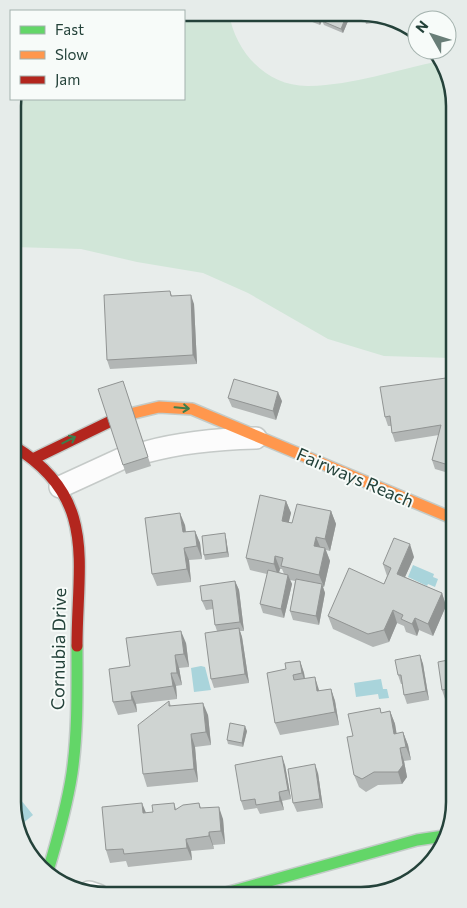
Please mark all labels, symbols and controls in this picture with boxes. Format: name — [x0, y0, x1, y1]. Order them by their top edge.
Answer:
legend — [10, 10, 185, 100]
north arrow — [407, 10, 457, 60]
text: N — [412, 17, 431, 36]
text: Fast — [55, 20, 84, 38]
text: Slow — [55, 45, 88, 63]
text: Jam — [55, 70, 80, 88]
one-way arrow — [173, 404, 189, 413]
one-way arrow — [61, 435, 76, 444]
street label: Fairways Reach — [294, 443, 417, 512]
street label: Cornubia Drive — [46, 588, 70, 710]

